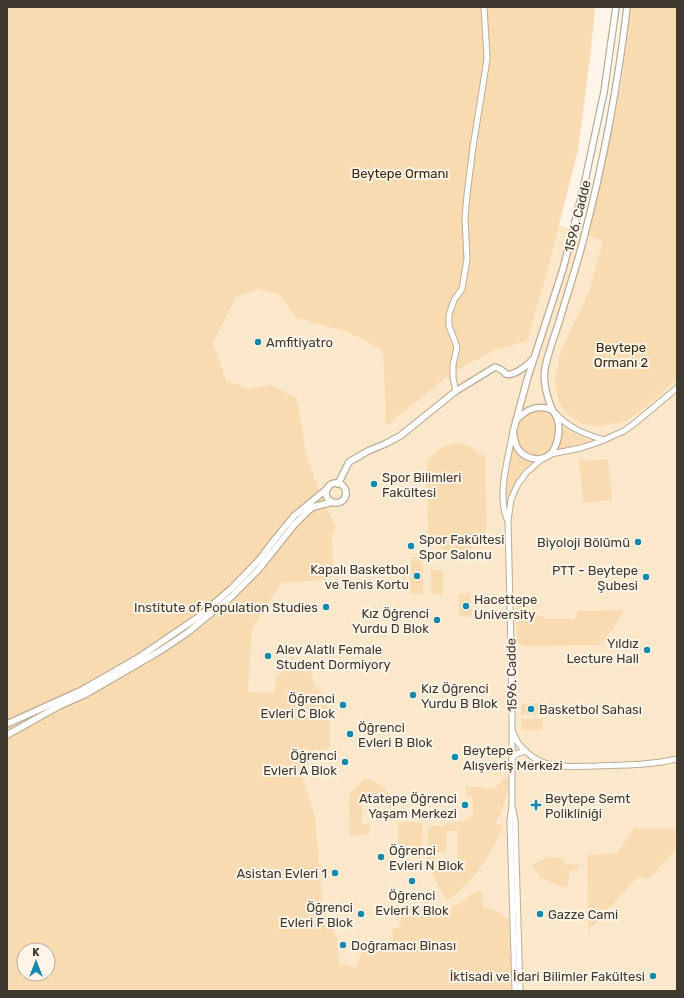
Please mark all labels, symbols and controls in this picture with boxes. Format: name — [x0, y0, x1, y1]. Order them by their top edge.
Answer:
park label: Beytepe Ormanı — [352, 166, 448, 181]
street label: 1596. Cadde — [561, 179, 594, 254]
place label: Amfitiyatro — [266, 335, 333, 350]
marker: Amfitiyatro — [253, 337, 263, 347]
park label: Beytepe Ormanı 2 — [594, 340, 648, 370]
place label: Spor Bilimleri Fakültesi — [382, 470, 461, 500]
marker: Spor Bilimleri Fakültesi — [369, 479, 379, 489]
place label: Spor Fakültesi Spor Salonu — [419, 532, 504, 562]
place label: Biyoloji Bölümü — [537, 535, 630, 550]
marker: Biyoloji Bölümü — [633, 537, 643, 547]
marker: Spor Fakültesi Spor Salonu — [406, 541, 416, 551]
place label: Kapalı Basketbol ve Tenis Kortu — [310, 562, 409, 592]
place label: PTT - Beytepe Şubesi — [552, 563, 638, 593]
marker: Kapalı Basketbol ve Tenis Kortu — [412, 571, 422, 581]
marker: PTT - Beytepe Şubesi — [641, 572, 651, 582]
place label: Hacettepe University — [474, 592, 537, 622]
place label: Institute of Population Studies — [134, 600, 318, 615]
marker: Hacettepe University — [461, 601, 471, 611]
marker: Institute of Population Studies — [321, 602, 331, 612]
place label: Kız Öğrenci Yurdu D Blok — [352, 606, 429, 636]
marker: Kız Öğrenci Yurdu D Blok — [432, 615, 442, 625]
place label: Yıldız Lecture Hall — [566, 636, 639, 666]
street label: 1596. Cadde — [503, 638, 520, 712]
place label: Alev Alatlı Female Student Dormiyory — [276, 642, 391, 672]
marker: Yıldız Lecture Hall — [642, 645, 652, 655]
marker: Alev Alatlı Female Student Dormiyory — [263, 651, 273, 661]
place label: Kız Öğrenci Yurdu B Blok — [421, 681, 498, 711]
marker: Kız Öğrenci Yurdu B Blok — [408, 690, 418, 700]
place label: Öğrenci Evleri C Blok — [261, 691, 335, 721]
marker: Öğrenci Evleri C Blok — [338, 700, 348, 710]
place label: Basketbol Sahası — [539, 702, 642, 717]
marker: Basketbol Sahası — [526, 704, 536, 714]
place label: Öğrenci Evleri B Blok — [358, 720, 433, 750]
marker: Öğrenci Evleri B Blok — [345, 729, 355, 739]
place label: Beytepe Alışveriş Merkezi — [463, 743, 563, 773]
place label: Öğrenci Evleri A Blok — [263, 748, 337, 778]
marker: Beytepe Alışveriş Merkezi — [450, 752, 460, 762]
marker: Öğrenci Evleri A Blok — [340, 757, 350, 767]
place label: Atatepe Öğrenci Yaşam Merkezi — [359, 791, 457, 821]
place label: Beytepe Semt Polikliniği — [545, 791, 630, 822]
marker: Beytepe Semt Polikliniği — [530, 799, 542, 811]
marker: Atatepe Öğrenci Yaşam Merkezi — [460, 800, 470, 810]
place label: Öğrenci Evleri N Blok — [389, 843, 464, 873]
marker: Öğrenci Evleri N Blok — [376, 852, 386, 862]
place label: Asistan Evleri 1 — [236, 866, 327, 881]
marker: Asistan Evleri 1 — [330, 868, 340, 878]
marker: Öğrenci Evleri K Blok — [407, 876, 417, 886]
place label: Öğrenci Evleri K Blok — [375, 888, 449, 918]
place label: Öğrenci Evleri F Blok — [280, 900, 353, 930]
place label: Gazze Cami — [548, 907, 618, 922]
marker: Öğrenci Evleri F Blok — [356, 909, 366, 919]
marker: Gazze Cami — [535, 909, 545, 919]
place label: Doğramacı Binası — [351, 938, 456, 954]
marker: Doğramacı Binası — [338, 940, 348, 950]
north arrow — [16, 942, 56, 982]
text: K — [32, 946, 40, 959]
place label: İktisadi ve İdari Bilimler Fakültesi — [450, 969, 645, 984]
marker: İktisadi ve İdari Bilimler Fakültesi — [648, 971, 658, 981]

